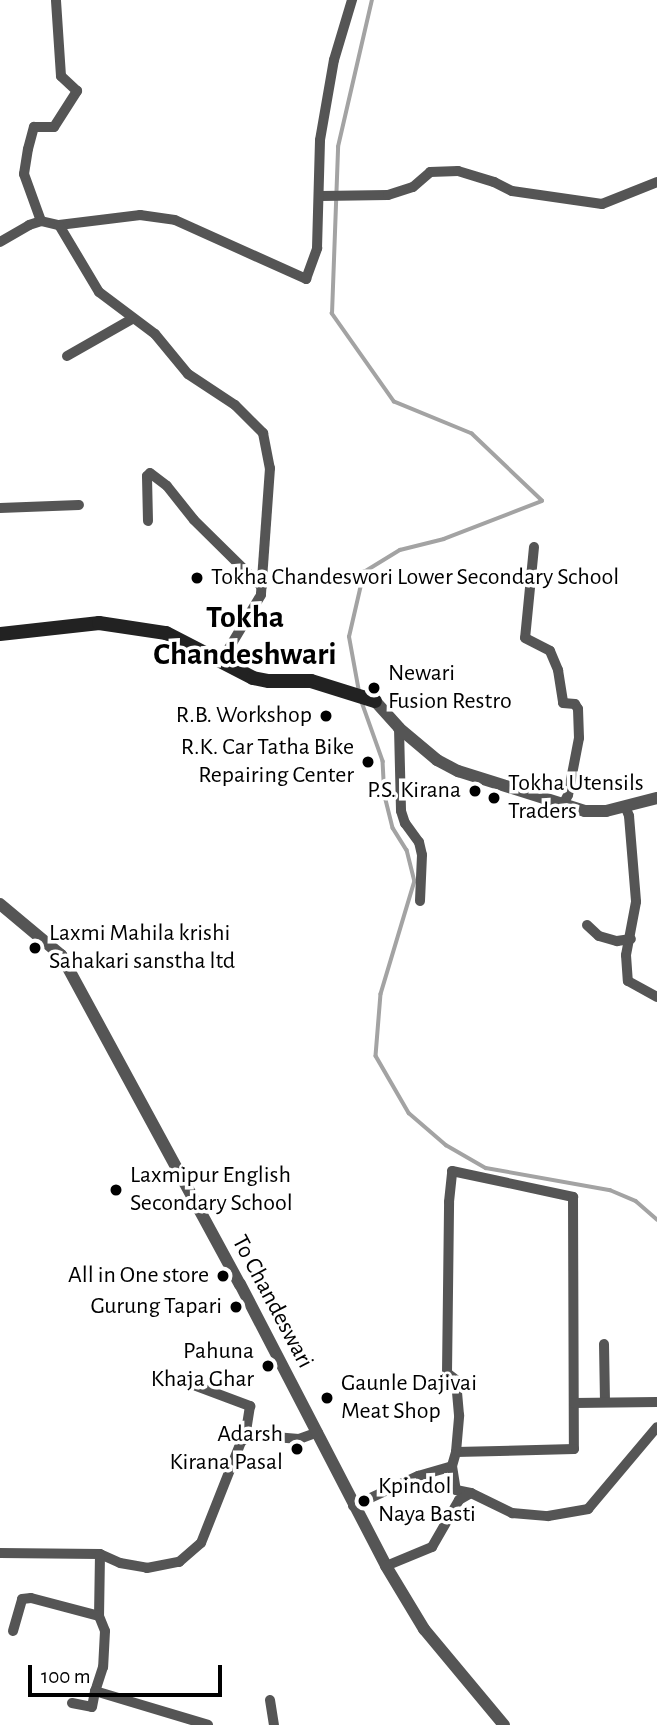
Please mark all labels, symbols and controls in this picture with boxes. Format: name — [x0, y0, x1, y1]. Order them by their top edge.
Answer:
place label: Tokha Chandeswori Lower Secondary School — [211, 564, 619, 592]
marker: Tokha Chandeswori Lower Secondary School — [189, 570, 205, 586]
district label: Tokha Chandeshwari — [153, 599, 337, 674]
place label: Newari Fusion Restro — [388, 660, 512, 716]
marker: Newari Fusion Restro — [366, 680, 382, 696]
place label: R.B. Workshop — [176, 702, 312, 730]
marker: R.B. Workshop — [318, 708, 334, 724]
place label: R.K. Car Tatha Bike Repairing Center — [181, 734, 354, 790]
marker: R.K. Car Tatha Bike Repairing Center — [360, 754, 376, 770]
place label: Tokha Utensils Traders — [508, 770, 644, 826]
place label: P.S. Kirana — [367, 777, 461, 805]
marker: P.S. Kirana — [467, 783, 483, 799]
marker: Tokha Utensils Traders — [486, 790, 502, 806]
place label: Laxmi Mahila krishi Sahakari sanstha ltd — [49, 920, 235, 976]
marker: Laxmi Mahila krishi Sahakari sanstha ltd — [27, 940, 43, 956]
place label: Laxmipur English Secondary School — [130, 1162, 293, 1218]
marker: Laxmipur English Secondary School — [108, 1182, 124, 1198]
street label: To Chandeswari — [225, 1230, 319, 1374]
place label: All in One store — [68, 1262, 209, 1290]
marker: All in One store — [215, 1268, 231, 1284]
place label: Gurung Tapari — [90, 1293, 222, 1321]
marker: Gurung Tapari — [228, 1299, 244, 1315]
place label: Pahuna Khaja Ghar — [151, 1338, 254, 1394]
marker: Pahuna Khaja Ghar — [260, 1358, 276, 1374]
place label: Gaunle Dajivai Meat Shop — [341, 1370, 477, 1426]
marker: Gaunle Dajivai Meat Shop — [319, 1390, 335, 1406]
place label: Adarsh Kirana Pasal — [169, 1421, 283, 1477]
marker: Adarsh Kirana Pasal — [289, 1441, 305, 1457]
place label: Kpindol Naya Basti — [378, 1473, 476, 1529]
marker: Kpindol Naya Basti — [356, 1493, 372, 1509]
scale bar — [32, 1652, 226, 1696]
text: 100 m — [41, 1666, 91, 1687]

